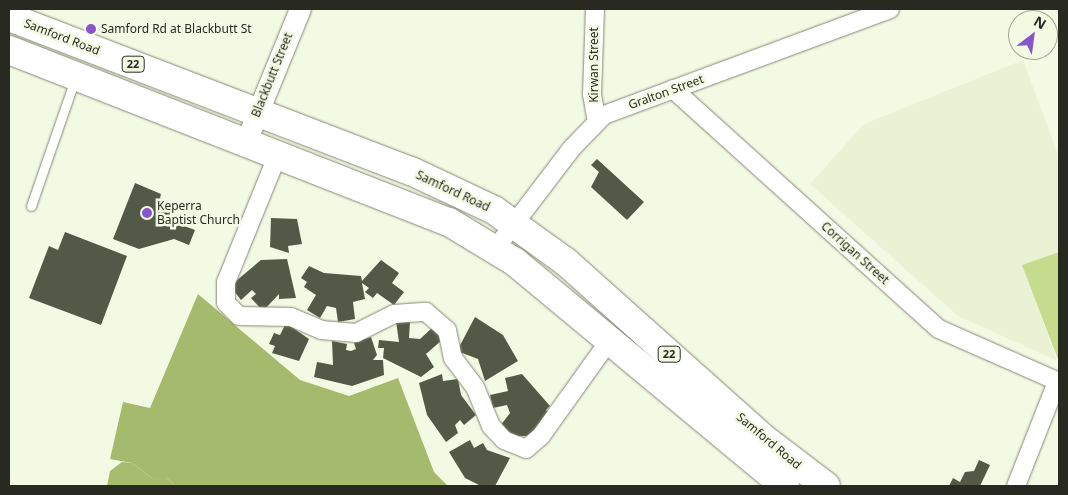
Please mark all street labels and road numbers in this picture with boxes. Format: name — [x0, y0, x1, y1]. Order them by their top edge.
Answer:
street label: Samford Road — [22, 16, 102, 58]
street label: Kirwan Street — [587, 27, 601, 103]
street label: Blackbutt Street — [248, 31, 296, 119]
road number: 22 — [120, 56, 146, 72]
street label: Gralton Street — [626, 72, 706, 112]
street label: Samford Road — [414, 168, 492, 214]
street label: Corrigan Street — [818, 219, 892, 287]
road number: 22 — [656, 346, 682, 362]
street label: Samford Road — [734, 410, 804, 472]

